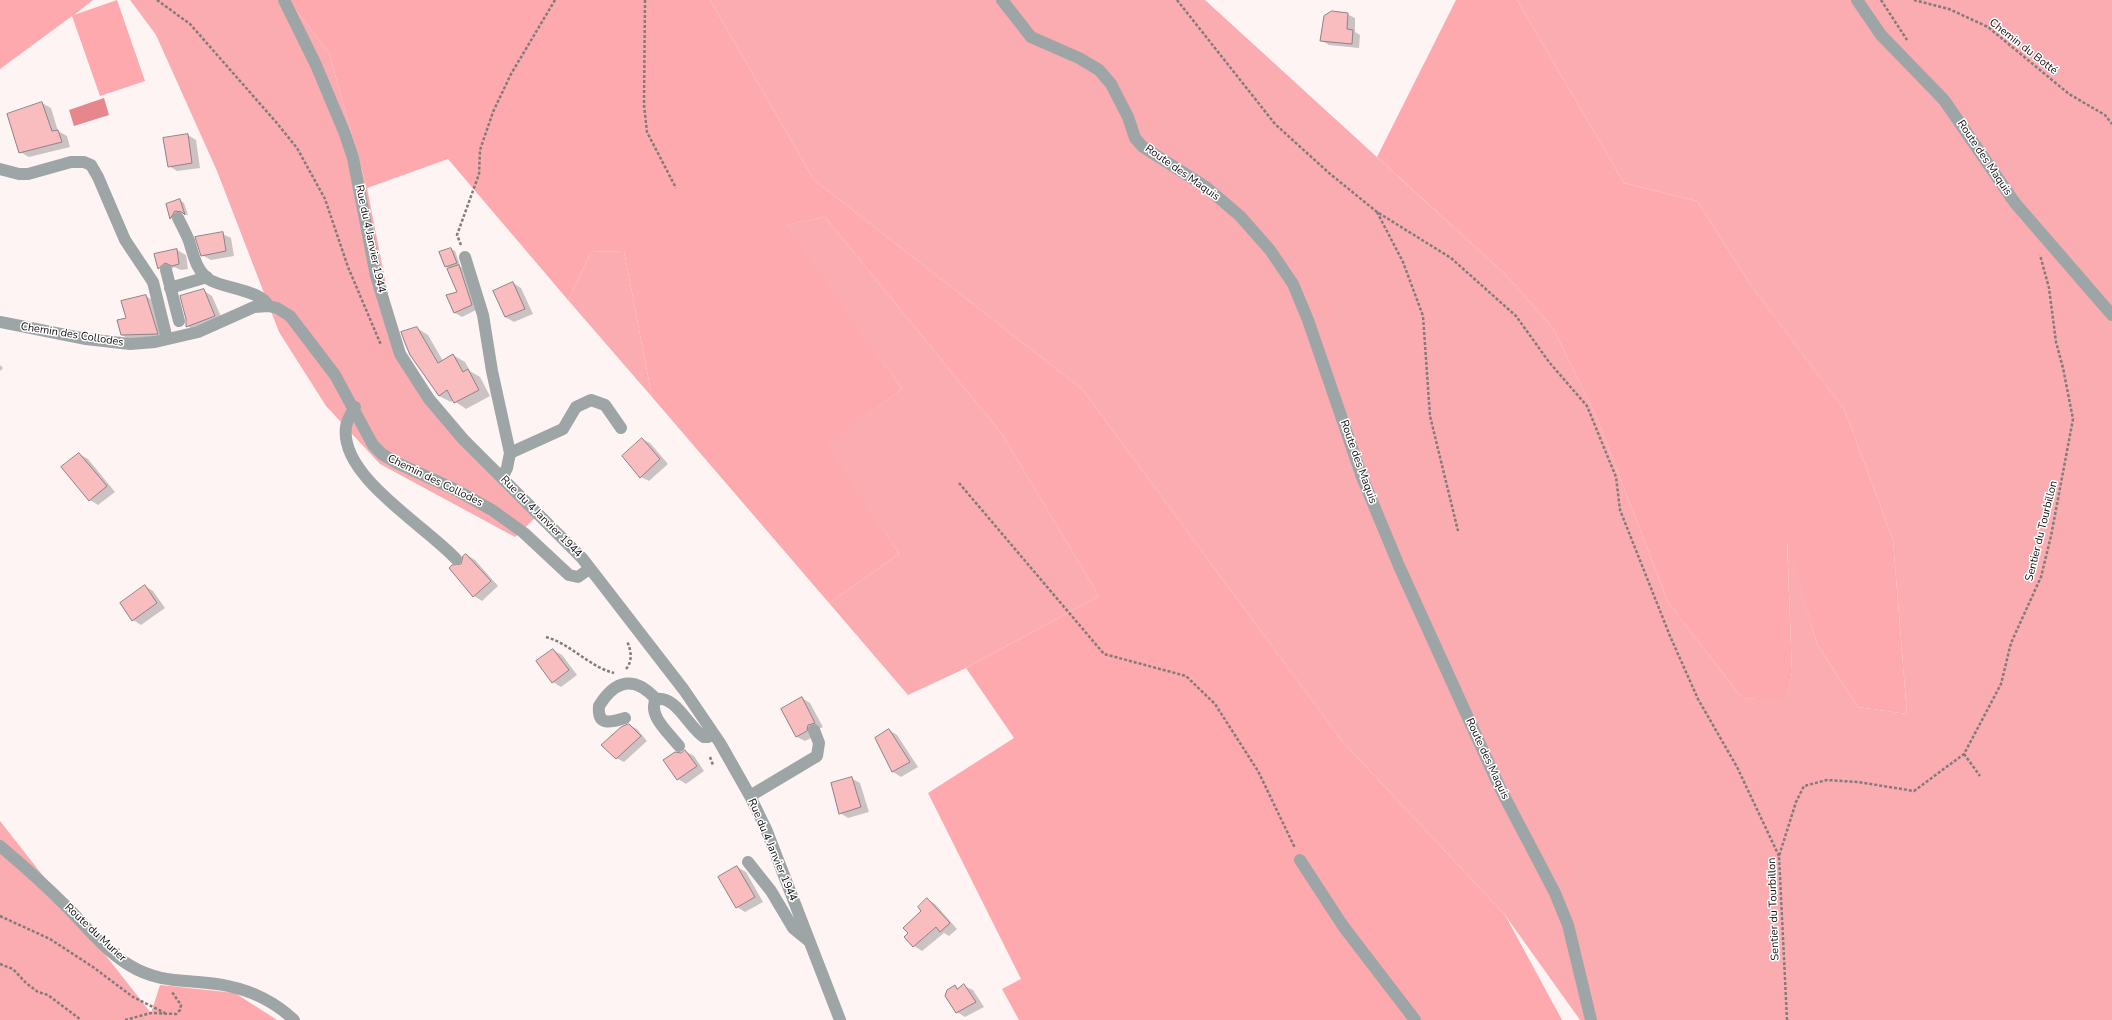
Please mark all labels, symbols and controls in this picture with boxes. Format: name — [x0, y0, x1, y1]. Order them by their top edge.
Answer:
street label: Chemin du Botté — [1986, 16, 2060, 78]
street label: Route des Maquis — [1954, 118, 2014, 198]
street label: Route des Maquis — [1142, 142, 1222, 204]
street label: Rue du 4 Janvier 1944 — [352, 184, 388, 294]
street label: Chemin des Collodes — [20, 320, 124, 350]
street label: Route des Maquis — [1337, 418, 1379, 506]
street label: Chemin des Collodes — [385, 452, 485, 510]
street label: Rue du 4 Janvier 1944 — [497, 473, 585, 561]
street label: Sentier du Tourbillon — [2023, 479, 2061, 583]
street label: Route des Maquis — [1462, 716, 1512, 802]
street label: Rue du 4 Janvier 1944 — [744, 797, 800, 903]
street label: Sentier du Tourbillon — [1766, 857, 1782, 961]
street label: Route du Murier — [62, 901, 128, 965]

